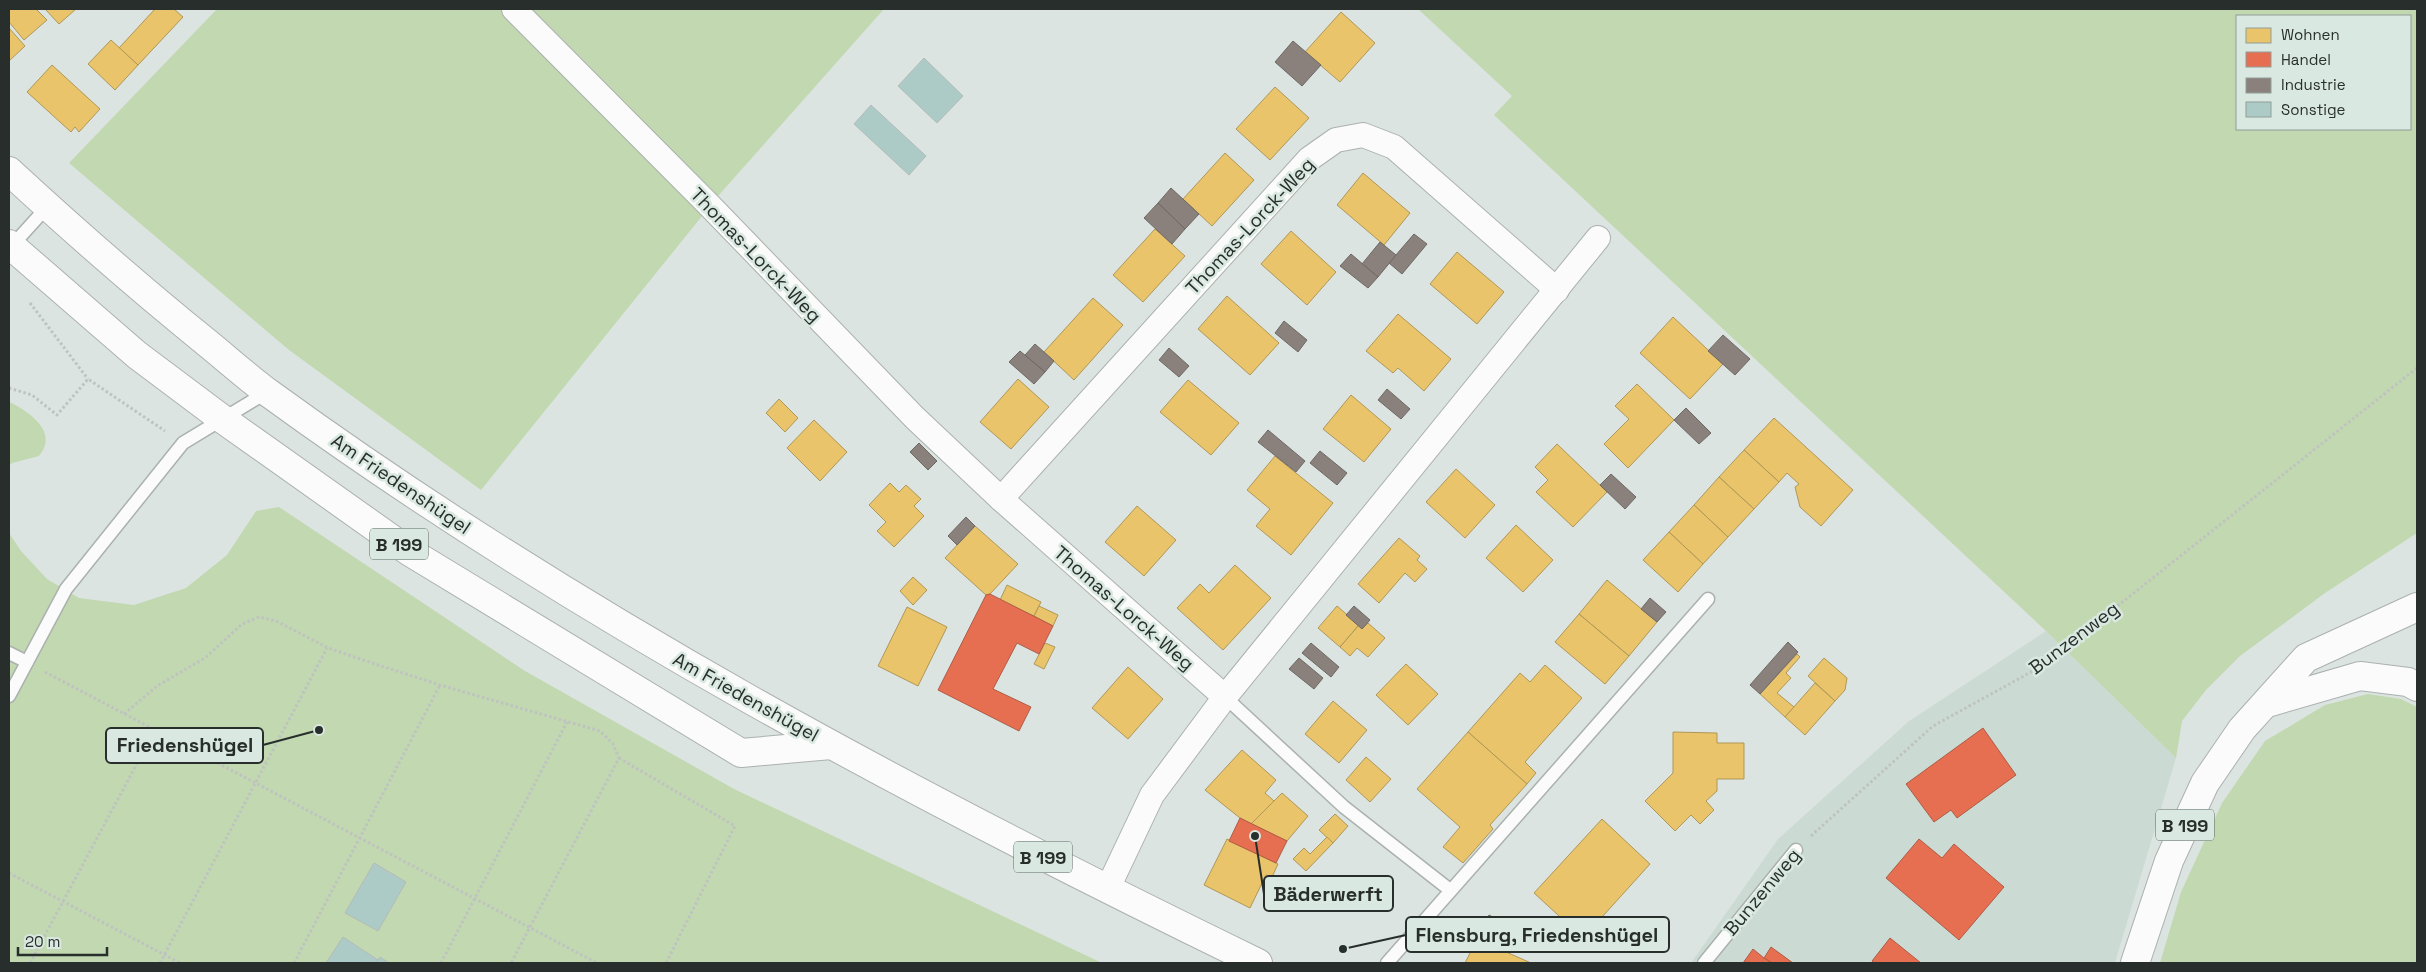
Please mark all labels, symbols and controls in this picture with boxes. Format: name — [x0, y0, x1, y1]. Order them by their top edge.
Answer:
legend — [2236, 15, 2411, 130]
text: Wohnen — [2281, 25, 2340, 44]
text: Handel — [2281, 50, 2331, 69]
text: Industrie — [2281, 75, 2346, 94]
text: Sonstige — [2281, 100, 2346, 119]
street label: Thomas-Lorck-Weg — [1180, 152, 1320, 300]
street label: Thomas-Lorck-Weg — [685, 182, 827, 328]
street label: Am Friedenshügel — [326, 428, 476, 540]
road number: B 199 — [370, 528, 428, 560]
street label: Thomas-Lorck-Weg — [1048, 540, 1200, 676]
street label: Bunzenweg — [2024, 596, 2124, 680]
street label: Am Friedenshügel — [669, 647, 823, 747]
callout: Friedenshügel — [106, 728, 263, 763]
text: Friedenshügel — [117, 732, 253, 758]
road number: B 199 — [2156, 810, 2214, 840]
road number: B 199 — [1014, 842, 1072, 872]
street label: Bunzenweg — [1718, 843, 1806, 941]
callout: Bäderwerft — [1264, 876, 1393, 911]
text: Bäderwerft — [1273, 881, 1383, 907]
callout: Flensburg, Friedenshügel — [1406, 917, 1669, 952]
text: Flensburg, Friedenshügel — [1416, 922, 1658, 948]
scale bar — [18, 924, 106, 956]
text: 20 m — [25, 932, 60, 951]

